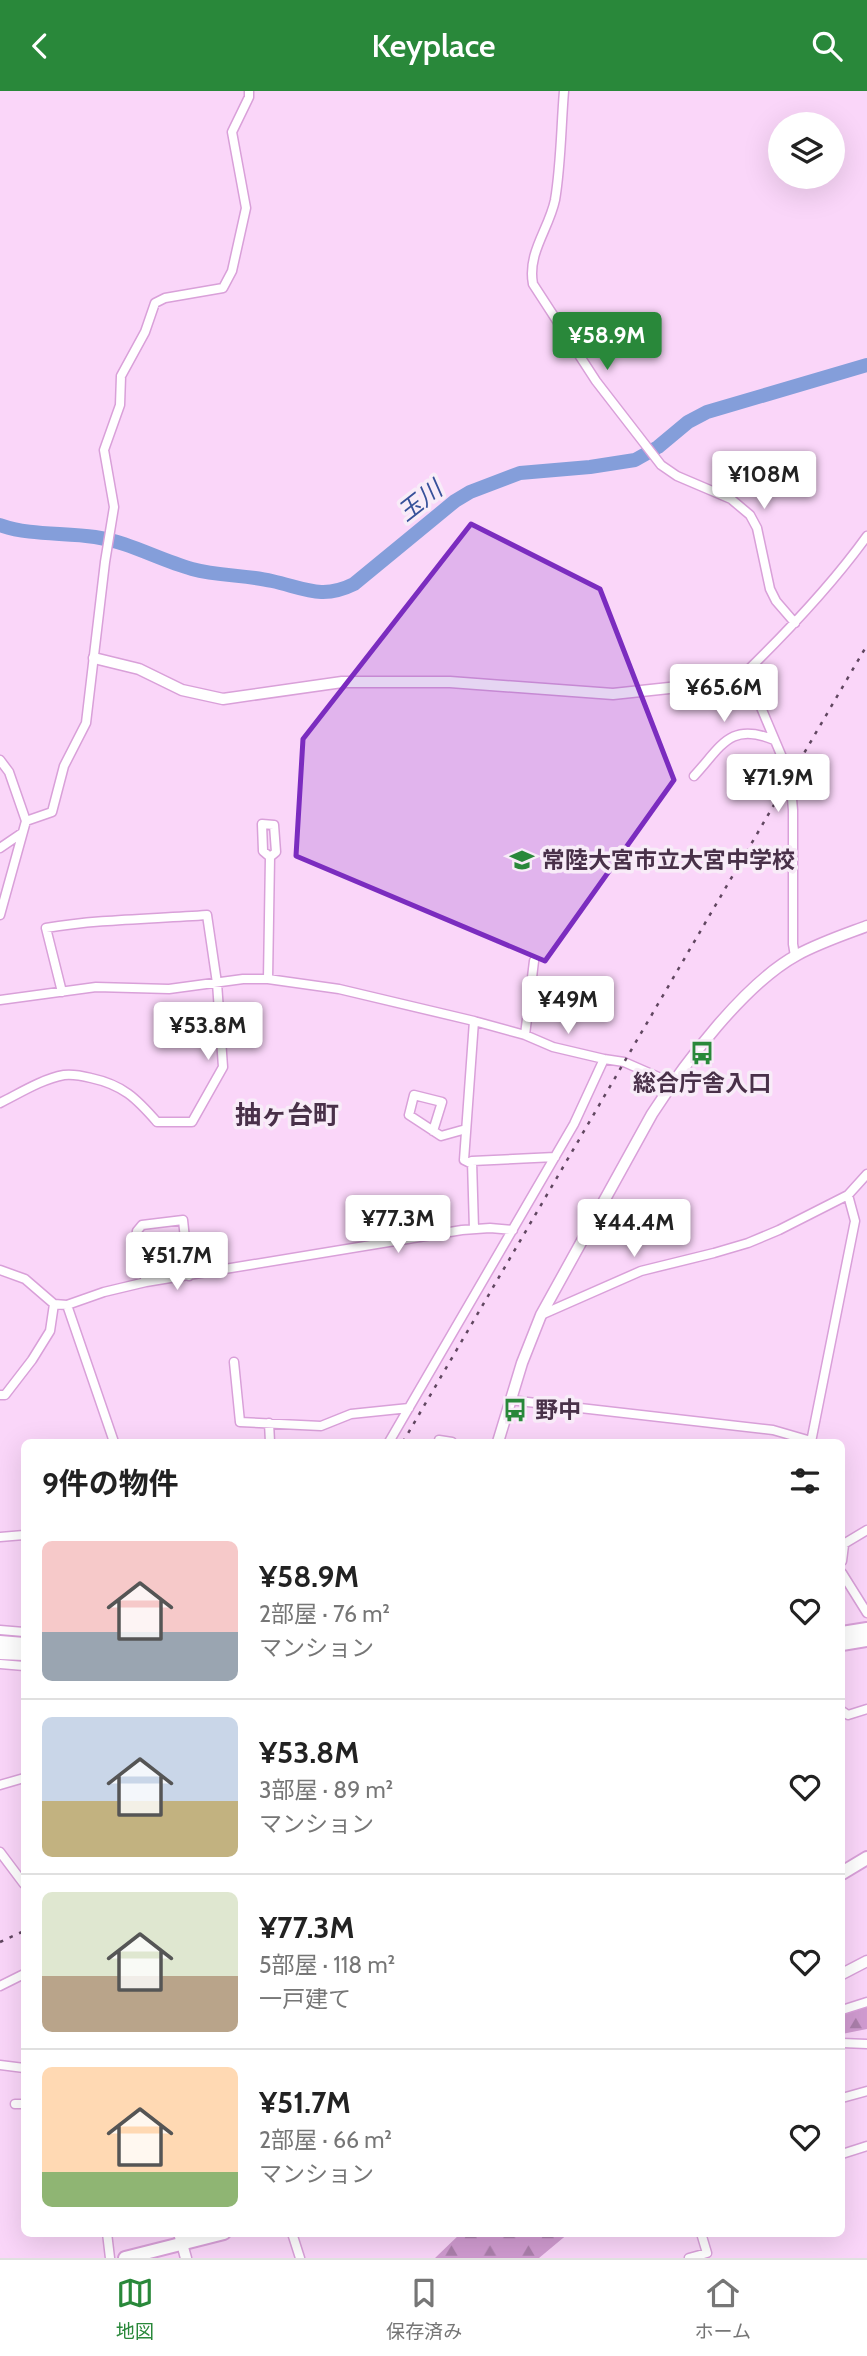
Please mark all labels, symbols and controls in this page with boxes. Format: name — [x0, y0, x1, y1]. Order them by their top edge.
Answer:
text: Keyplace — [371, 26, 496, 65]
icon: back — [21, 27, 59, 65]
icon: search — [808, 27, 846, 65]
map controls — [768, 112, 845, 189]
button: layers — [768, 112, 845, 189]
pin: ¥58.9M — [550, 313, 664, 372]
text: ¥58.9M — [569, 321, 645, 349]
pin: ¥108M — [715, 451, 813, 511]
text: ¥108M — [728, 460, 800, 488]
water label: 玉川 — [392, 473, 450, 527]
pin: ¥65.6M — [667, 665, 781, 724]
text: ¥65.6M — [686, 673, 762, 701]
pin: ¥71.9M — [721, 755, 835, 814]
text: ¥71.9M — [743, 763, 813, 791]
school or university icon: 常陸大宮市立大宮中学校 — [508, 846, 536, 874]
place label: 常陸大宮市立大宮中学校 — [542, 846, 795, 874]
pin: ¥49M — [527, 977, 609, 1036]
text: ¥49M — [538, 985, 598, 1013]
pin: ¥53.8M — [151, 1003, 265, 1062]
text: ¥53.8M — [170, 1011, 246, 1039]
bus stop icon: 総合庁舎入口 — [688, 1039, 716, 1067]
place label: 総合庁舎入口 — [633, 1069, 771, 1097]
district label: 抽ヶ台町 — [235, 1099, 339, 1131]
pin: ¥77.3M — [341, 1195, 455, 1255]
pin: ¥44.4M — [577, 1199, 691, 1259]
text: ¥77.3M — [361, 1204, 435, 1232]
text: ¥44.4M — [593, 1208, 675, 1236]
pin: ¥51.7M — [120, 1233, 234, 1292]
text: ¥51.7M — [142, 1241, 212, 1269]
bus stop icon: 野中 — [501, 1396, 529, 1424]
place label: 野中 — [535, 1396, 581, 1424]
icon: filters — [786, 1462, 824, 1500]
text: 9件の物件 — [42, 1465, 179, 1502]
text: ¥58.9M — [259, 1558, 359, 1595]
icon: home — [98, 1569, 182, 1653]
icon: heart — [786, 1592, 824, 1630]
text: 2部屋 · 76 m² — [259, 1600, 390, 1628]
text: マンション — [259, 1634, 374, 1662]
text: ¥53.8M — [259, 1734, 359, 1771]
icon: home — [98, 1745, 182, 1829]
icon: heart — [786, 1768, 824, 1806]
text: 3部屋 · 89 m² — [259, 1776, 393, 1804]
text: マンション — [259, 1810, 374, 1838]
text: ¥77.3M — [259, 1909, 355, 1946]
icon: home — [98, 1920, 182, 2004]
icon: heart — [786, 1943, 824, 1981]
text: 5部屋 · 118 m² — [259, 1951, 395, 1979]
text: 一戸建て — [259, 1985, 351, 2013]
text: ¥51.7M — [259, 2084, 351, 2121]
icon: home — [98, 2095, 182, 2179]
icon: heart — [786, 2118, 824, 2156]
text: 2部屋 · 66 m² — [259, 2126, 392, 2154]
text: マンション — [259, 2160, 374, 2188]
tab: 地図 — [116, 2274, 154, 2343]
tab: 保存済み — [386, 2274, 462, 2343]
tab: ホーム — [694, 2274, 751, 2343]

